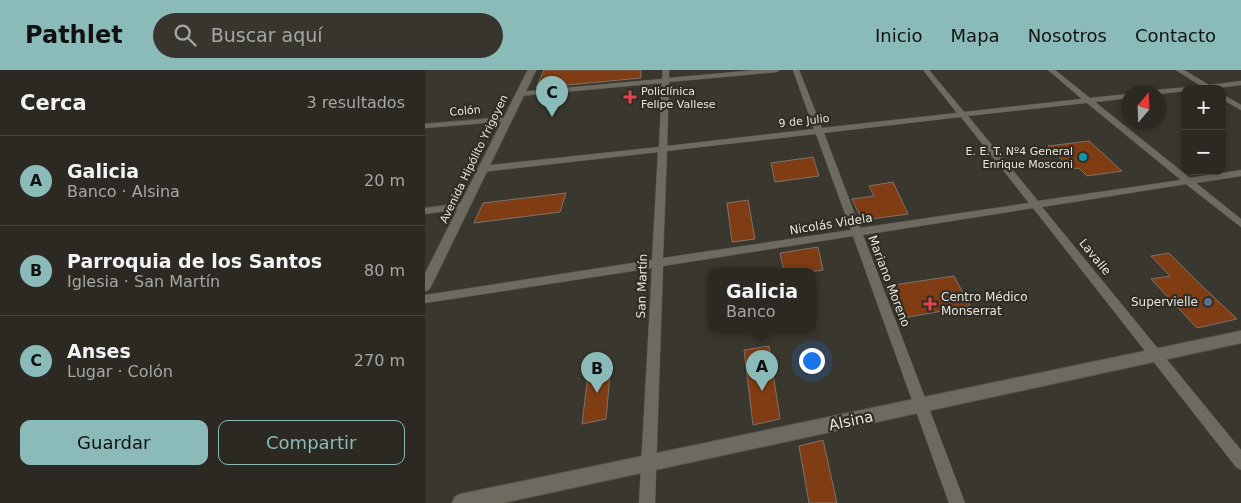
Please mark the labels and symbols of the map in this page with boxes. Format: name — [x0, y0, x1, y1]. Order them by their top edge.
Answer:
pin: C — [536, 76, 568, 117]
place label: Policlínica Felipe Vallese — [641, 85, 716, 111]
north arrow — [1121, 85, 1166, 130]
marker: Policlínica Felipe Vallese — [623, 90, 637, 104]
street label: Avenida Hipólito Yrigoyen — [437, 93, 511, 225]
street label: Colón — [449, 103, 481, 119]
street label: 9 de Julio — [778, 112, 830, 130]
place label: E. E. T. Nº4 General Enrique Mosconi — [965, 145, 1073, 171]
marker: E. E. T. Nº4 General Enrique Mosconi — [1077, 151, 1089, 163]
street label: Nicolás Videla — [788, 211, 874, 237]
street label: Mariano Moreno — [865, 233, 913, 329]
street label: Lavalle — [1076, 236, 1114, 278]
street label: San Martín — [634, 253, 650, 319]
place label: Centro Médico Monserrat — [941, 290, 1028, 318]
place label: Supervielle — [1131, 295, 1198, 309]
marker: Supervielle — [1202, 296, 1214, 308]
marker: Centro Médico Monserrat — [923, 297, 937, 311]
your location — [799, 348, 825, 374]
pin: A — [746, 350, 778, 391]
pin: B — [581, 352, 613, 393]
street label: Alsina — [827, 408, 875, 434]

